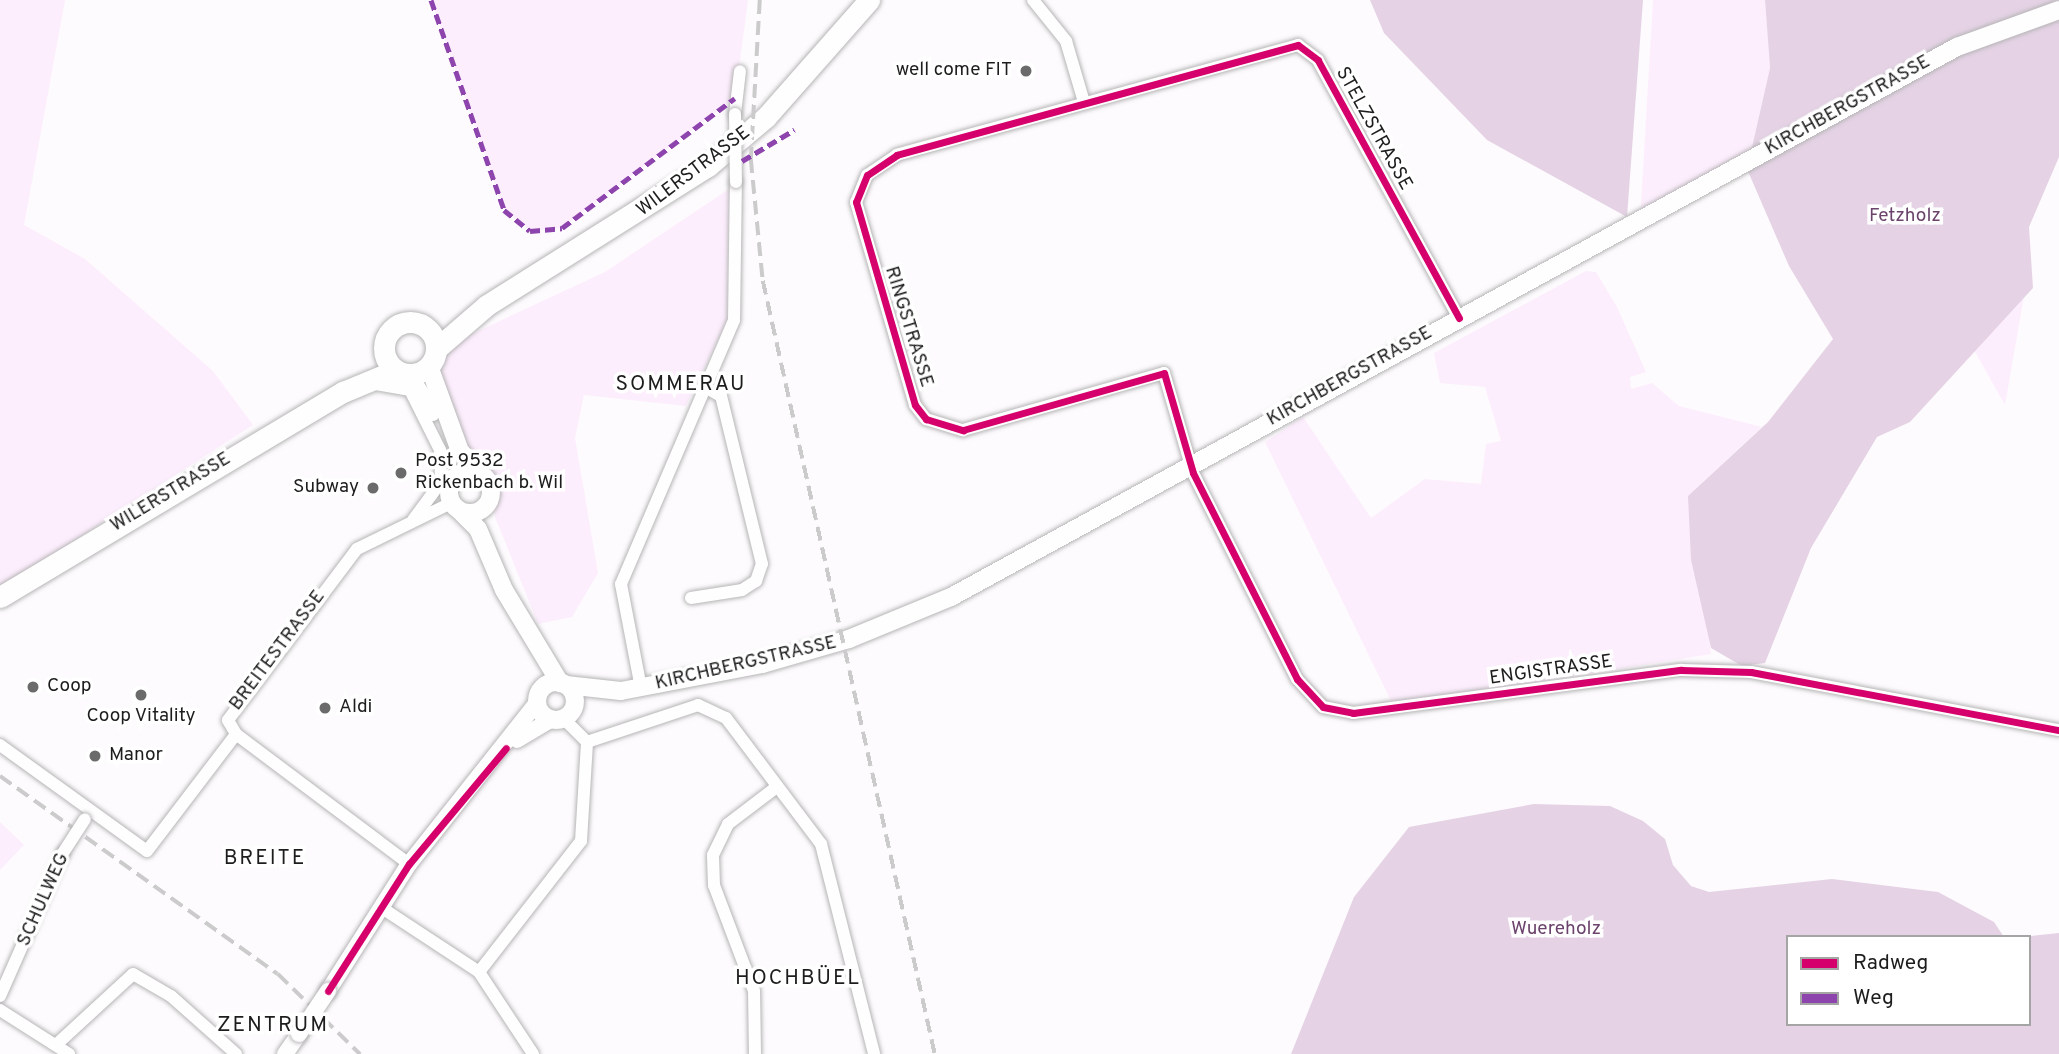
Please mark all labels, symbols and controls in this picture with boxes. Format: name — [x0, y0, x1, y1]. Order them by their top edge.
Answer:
street label: KIRCHBERGSTRASSE — [1761, 51, 1935, 161]
place label: well come FIT — [896, 60, 1012, 82]
marker: well come FIT — [1018, 63, 1034, 79]
street label: STELZSTRASSE — [1330, 64, 1416, 194]
street label: WILERSTRASSE — [633, 122, 755, 222]
park label: Fetzholz — [1869, 206, 1941, 228]
street label: RINGSTRASSE — [879, 264, 937, 390]
street label: KIRCHBERGSTRASSE — [1263, 322, 1437, 432]
district label: SOMMERAU — [616, 372, 746, 398]
street label: WILERSTRASSE — [107, 448, 235, 538]
place label: Post 9532 Rickenbach b. Wil — [415, 451, 564, 495]
marker: Post 9532 Rickenbach b. Wil — [393, 465, 409, 481]
place label: Subway — [293, 477, 359, 499]
marker: Subway — [365, 480, 381, 496]
street label: BREITESTRASSE — [225, 586, 331, 716]
street label: KIRCHBERGSTRASSE — [653, 632, 839, 696]
street label: ENGISTRASSE — [1488, 651, 1614, 691]
place label: Coop — [47, 676, 92, 698]
marker: Coop — [25, 679, 41, 695]
marker: Coop Vitality — [133, 687, 149, 703]
place label: Aldi — [339, 697, 372, 719]
marker: Aldi — [317, 700, 333, 716]
place label: Coop Vitality — [86, 706, 196, 728]
place label: Manor — [109, 745, 163, 767]
marker: Manor — [87, 748, 103, 764]
district label: BREITE — [224, 846, 306, 872]
street label: SCHULWEG — [13, 850, 75, 950]
park label: Wuereholz — [1511, 919, 1601, 941]
legend — [1786, 935, 2031, 1026]
text: Radweg — [1853, 950, 1928, 977]
district label: HOCHBÜEL — [736, 966, 860, 992]
text: Weg — [1853, 985, 1894, 1012]
district label: ZENTRUM — [218, 1013, 328, 1039]

